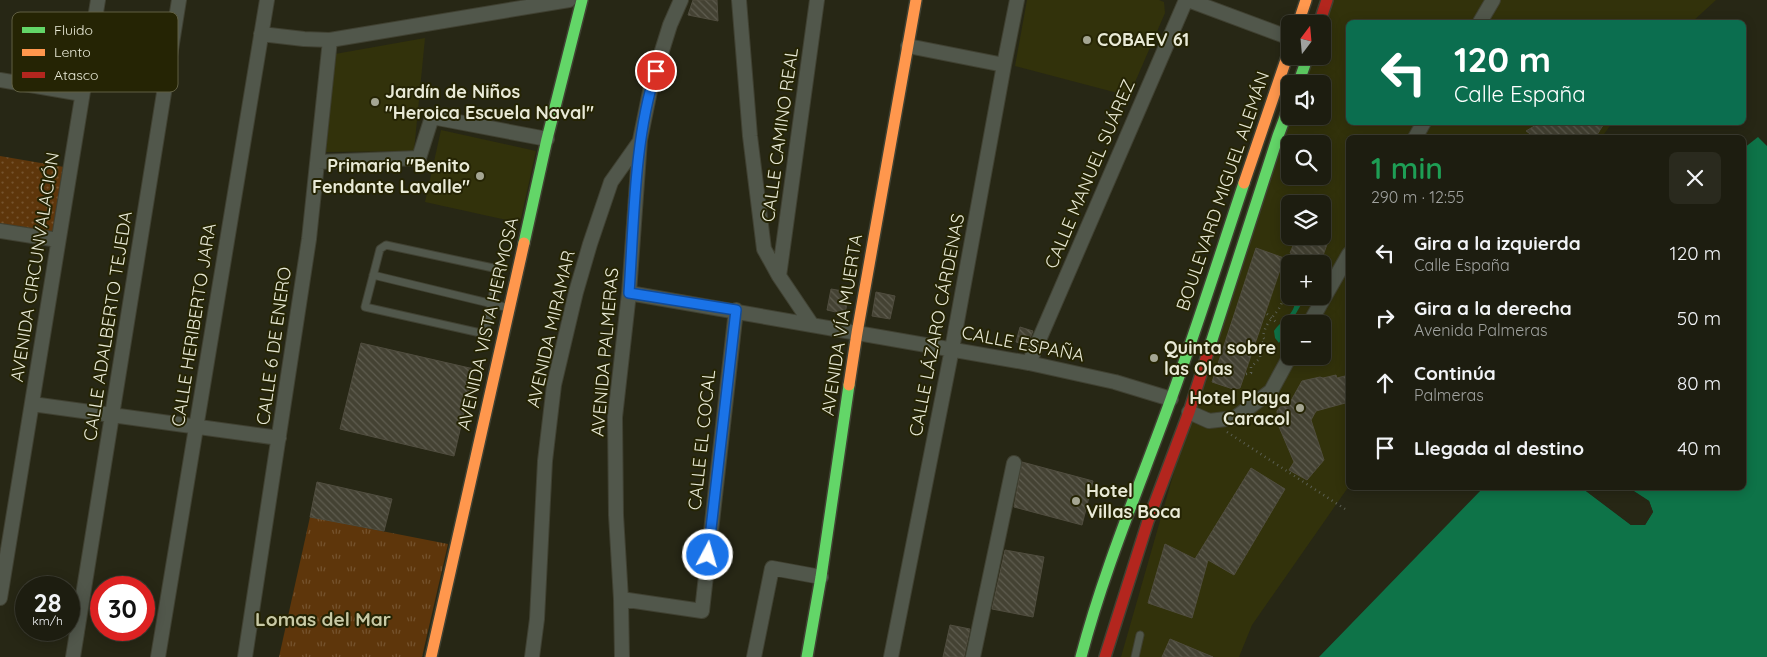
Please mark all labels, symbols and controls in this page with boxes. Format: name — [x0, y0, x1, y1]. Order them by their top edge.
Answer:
legend — [12, 12, 178, 92]
north arrow — [1281, 15, 1331, 65]
map controls — [1281, 15, 1331, 365]
text: Fluido — [54, 21, 93, 39]
place label: COBAEV 61 — [1097, 28, 1189, 51]
marker: COBAEV 61 — [1081, 34, 1093, 46]
text: 120 m — [1454, 37, 1551, 81]
icon: left — [1371, 40, 1436, 105]
text: Lento — [54, 43, 91, 61]
street label: CALLE CAMINO REAL — [756, 46, 803, 224]
pin — [635, 50, 677, 92]
icon: arrive — [642, 57, 670, 85]
text: Atasco — [54, 66, 99, 84]
street label: BOULEVARD MIGUEL ALEMÁN — [1171, 68, 1274, 314]
button: sound — [1281, 75, 1331, 125]
street label: CALLE MANUEL SUÁREZ — [1039, 76, 1140, 272]
place label: Jardín de Niños "Heroica Escuela Naval" — [385, 80, 594, 124]
text: Calle España — [1454, 80, 1586, 108]
marker: Jardín de Niños "Heroica Escuela Naval" — [369, 96, 381, 108]
button: search — [1281, 135, 1331, 185]
text: 1 min — [1371, 149, 1443, 187]
street label: AVENIDA CIRCUNVALACIÓN — [5, 150, 64, 383]
button: close — [1669, 152, 1721, 204]
place label: Primaria "Benito Fendante Lavalle" — [312, 154, 470, 198]
marker: Primaria "Benito Fendante Lavalle" — [474, 170, 486, 182]
text: 290 m · 12:55 — [1371, 187, 1464, 207]
button: layers — [1281, 195, 1331, 245]
street label: CALLE ADALBERTO TEJEDA — [78, 209, 137, 442]
street label: CALLE LÁZARO CÁRDENAS — [904, 212, 969, 438]
street label: AVENIDA VISTA HERMOSA — [452, 215, 523, 433]
street label: CALLE HERIBERTO JARA — [166, 221, 221, 428]
text: Gira a la izquierda — [1414, 231, 1581, 255]
street label: AVENIDA VÍA MUERTA — [816, 232, 867, 417]
icon: left — [1371, 239, 1399, 267]
text: 120 m — [1670, 241, 1721, 265]
street label: AVENIDA MIRAMAR — [521, 248, 580, 410]
button: + — [1281, 255, 1331, 305]
text: Calle España — [1414, 255, 1510, 275]
street label: CALLE 6 DE ENERO — [251, 265, 296, 427]
street label: AVENIDA PALMERAS — [586, 267, 623, 437]
text: Gira a la derecha — [1414, 296, 1572, 320]
icon: right — [1371, 304, 1399, 332]
text: 50 m — [1677, 306, 1721, 330]
button: − — [1281, 315, 1331, 365]
street label: CALLE ESPAÑA — [960, 320, 1087, 367]
text: Avenida Palmeras — [1414, 320, 1547, 340]
place label: Quinta sobre las Olas — [1164, 336, 1276, 380]
marker: Quinta sobre las Olas — [1148, 352, 1160, 364]
text: Continúa — [1414, 361, 1496, 385]
street label: CALLE EL COCAL — [683, 368, 720, 511]
icon: ahead — [1371, 369, 1399, 397]
text: 80 m — [1677, 371, 1721, 395]
text: Palmeras — [1414, 385, 1484, 405]
place label: Hotel Playa Caracol — [1189, 386, 1290, 430]
marker: Hotel Playa Caracol — [1294, 402, 1306, 414]
icon: arrive — [1371, 434, 1399, 462]
text: Llegada al destino — [1414, 436, 1584, 460]
text: 40 m — [1677, 436, 1721, 460]
place label: Hotel Villas Boca — [1086, 479, 1181, 523]
marker: Hotel Villas Boca — [1070, 495, 1082, 507]
position arrow — [681, 528, 733, 580]
speed limit sign: 30 — [90, 576, 155, 641]
text: 28 — [34, 587, 61, 618]
district label: Lomas del Mar — [255, 607, 391, 631]
text: km/h — [32, 613, 63, 628]

